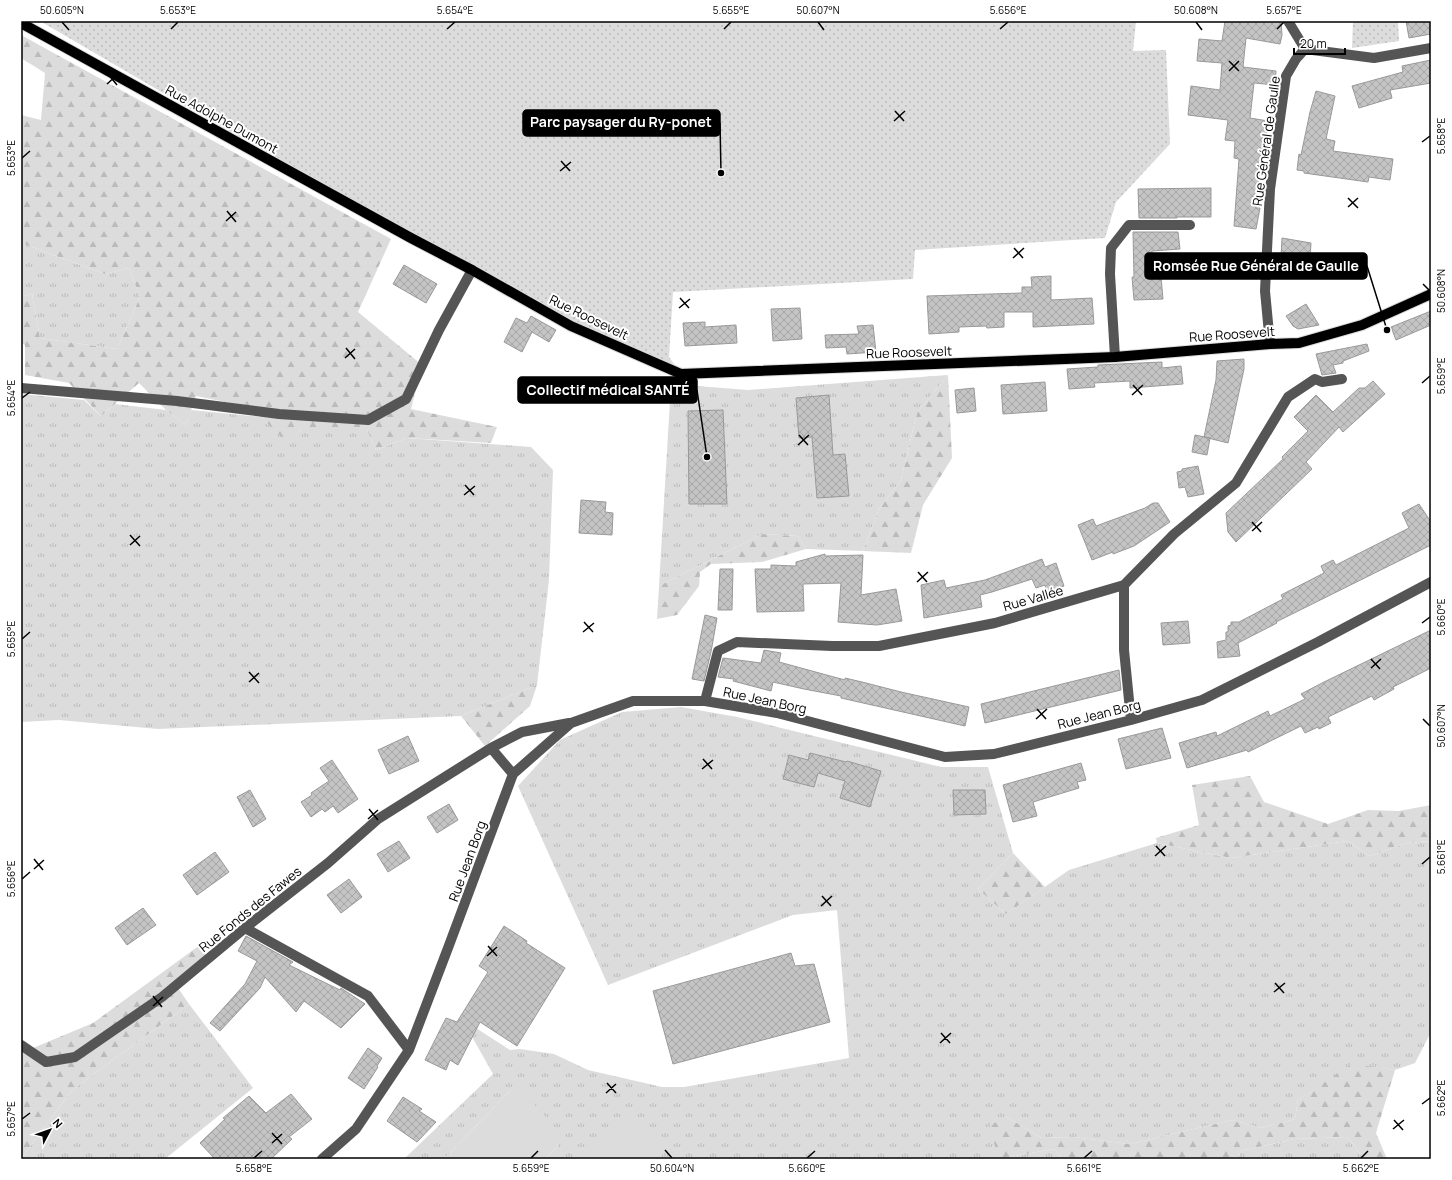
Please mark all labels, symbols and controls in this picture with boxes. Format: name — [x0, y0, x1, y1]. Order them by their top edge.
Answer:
text: 50.605°N — [40, 3, 84, 17]
text: 5.653°E — [160, 3, 196, 17]
text: 5.654°E — [437, 3, 473, 17]
text: 5.655°E — [713, 3, 749, 17]
text: 50.607°N — [796, 3, 840, 17]
text: 5.656°E — [990, 3, 1027, 17]
text: 50.608°N — [1174, 3, 1218, 17]
text: 5.657°E — [1266, 3, 1302, 17]
scale bar — [1294, 30, 1345, 56]
text: 20 m — [1300, 35, 1327, 52]
street label: Rue Général de Gaulle — [1248, 75, 1284, 207]
street label: Rue Adolphe Dumont — [162, 80, 282, 158]
callout: Parc paysager du Ry-ponet — [523, 110, 720, 136]
text: Parc paysager du Ry-ponet — [530, 112, 712, 131]
text: 5.658°E — [1434, 118, 1448, 154]
text: 5.653°E — [4, 140, 18, 176]
callout: Romsée Rue Général de Gaulle — [1145, 253, 1367, 279]
text: Romsée Rue Général de Gaulle — [1153, 256, 1359, 275]
text: 50.608°N — [1434, 269, 1448, 313]
street label: Rue Roosevelt — [546, 290, 632, 344]
street label: Rue Roosevelt — [1188, 322, 1276, 346]
street label: Rue Roosevelt — [866, 342, 952, 362]
text: 5.659°E — [1434, 357, 1448, 394]
callout: Collectif médical SANTÉ — [518, 377, 697, 403]
text: 5.654°E — [4, 380, 18, 416]
text: Collectif médical SANTÉ — [526, 380, 690, 399]
street label: Rue Vallée — [1001, 581, 1066, 615]
text: 5.660°E — [1434, 598, 1448, 636]
text: 5.655°E — [4, 621, 18, 657]
street label: Rue Jean Borg — [722, 682, 808, 718]
street label: Rue Jean Borg — [1056, 695, 1142, 733]
text: 50.607°N — [1434, 704, 1448, 748]
street label: Rue Jean Borg — [444, 818, 490, 904]
text: 5.661°E — [1434, 839, 1448, 874]
text: 5.656°E — [4, 860, 18, 897]
street label: Rue Fonds des Fawes — [195, 862, 305, 956]
text: 5.662°E — [1434, 1079, 1448, 1116]
text: 5.657°E — [4, 1101, 18, 1137]
north arrow — [30, 1110, 70, 1150]
text: N — [50, 1115, 66, 1131]
text: 5.658°E — [236, 1161, 272, 1175]
text: 5.659°E — [513, 1161, 550, 1175]
text: 50.604°N — [650, 1161, 694, 1175]
text: 5.660°E — [788, 1161, 826, 1175]
text: 5.661°E — [1067, 1161, 1102, 1175]
text: 5.662°E — [1343, 1161, 1380, 1175]

